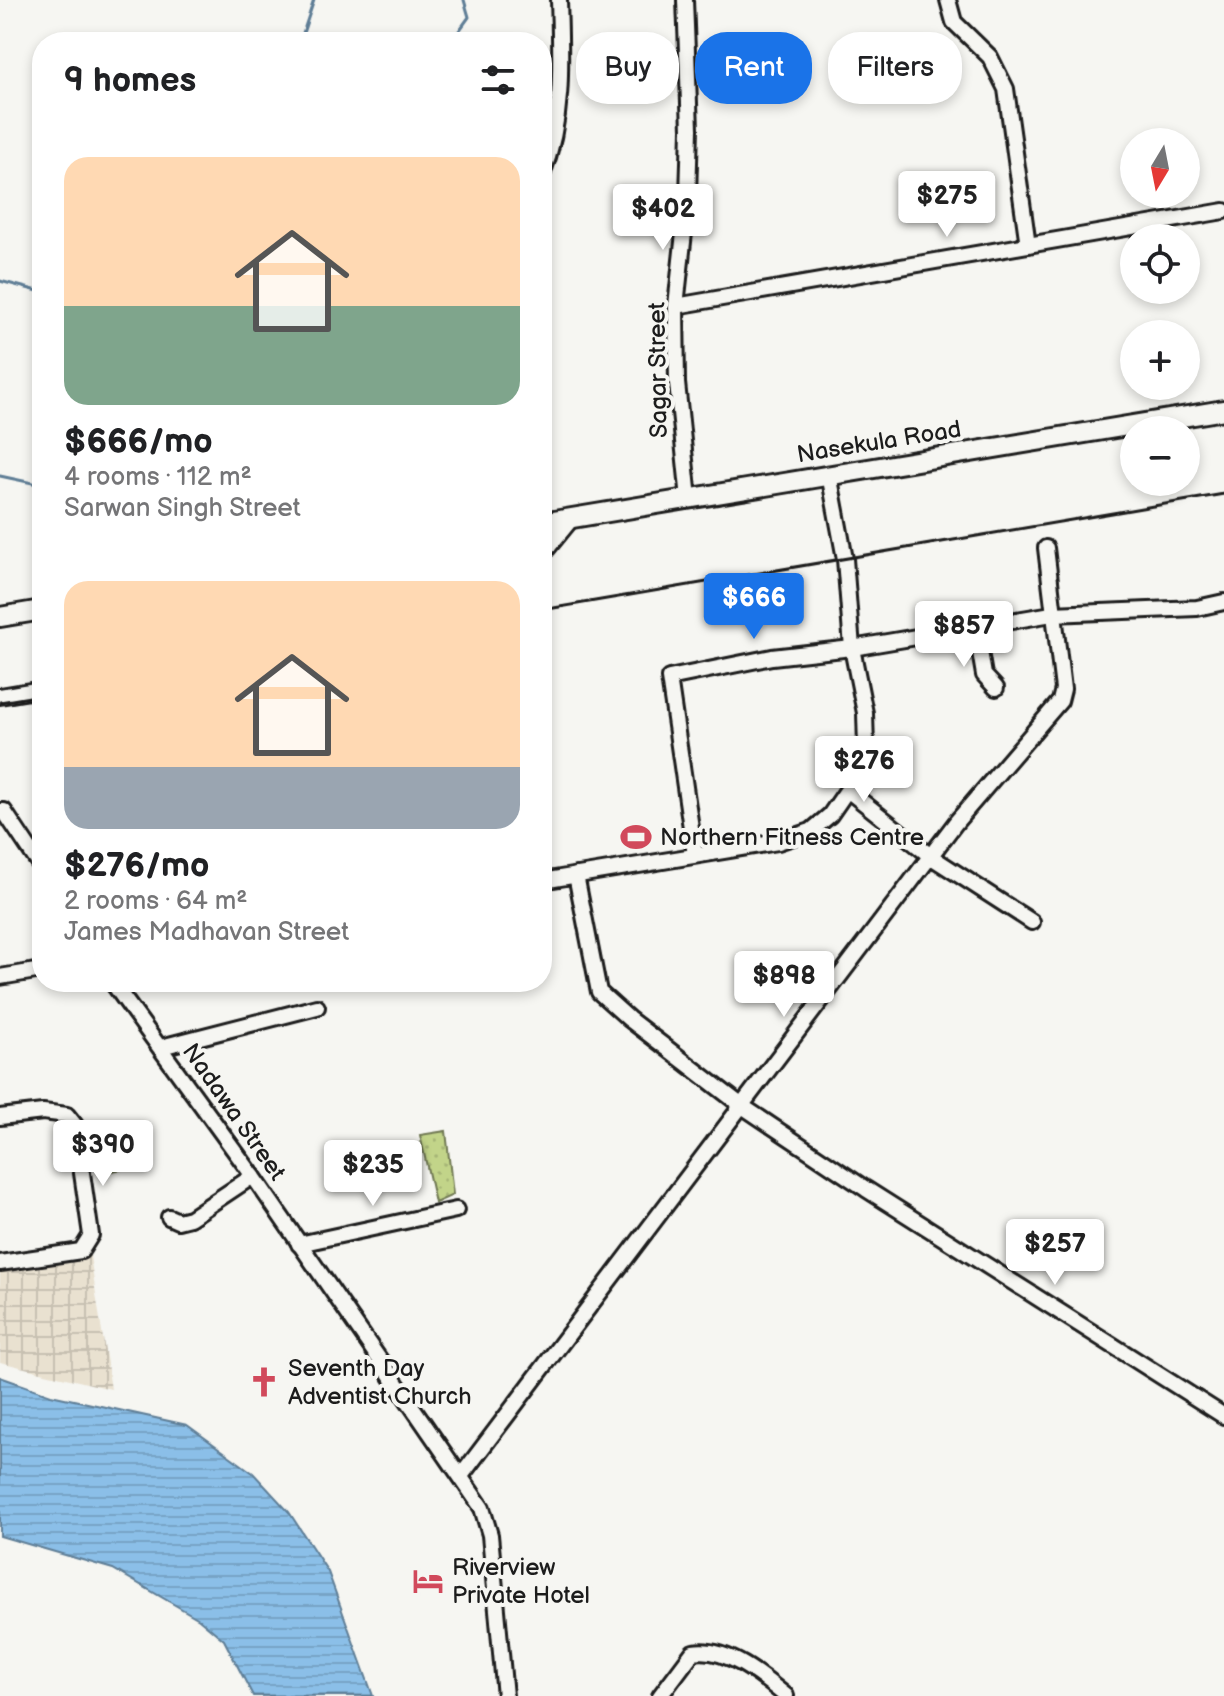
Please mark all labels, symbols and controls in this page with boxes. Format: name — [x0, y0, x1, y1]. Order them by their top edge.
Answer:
chip: Buy — [576, 32, 679, 104]
chip: Rent — [695, 32, 812, 104]
chip: Filters — [828, 32, 962, 104]
icon: filters — [476, 58, 520, 102]
text: 9 homes — [64, 60, 196, 101]
north arrow — [1120, 128, 1200, 208]
map controls — [1120, 128, 1200, 496]
pin: $275 — [900, 171, 994, 239]
text: $275 — [916, 181, 978, 212]
pin: $402 — [616, 184, 710, 252]
text: $402 — [631, 194, 695, 225]
icon: home — [220, 209, 364, 353]
button: locate — [1120, 224, 1200, 304]
street label: Sagar Street — [642, 301, 674, 438]
button: + — [1120, 320, 1200, 400]
street label: Nasekula Road — [795, 415, 963, 469]
button: − — [1120, 416, 1200, 496]
text: $666/mo — [64, 421, 213, 462]
text: 4 rooms · 112 m² — [64, 462, 252, 493]
text: Sarwan Singh Street — [64, 493, 301, 524]
pin: $666 — [707, 573, 801, 641]
text: $666 — [722, 583, 786, 614]
pin: $857 — [917, 601, 1011, 669]
text: $857 — [933, 611, 995, 642]
icon: home — [220, 633, 364, 777]
pin: $276 — [817, 736, 911, 804]
text: $276 — [833, 746, 895, 777]
sports icon: Northern Fitness Centre — [619, 820, 653, 854]
place label: Northern Fitness Centre — [660, 823, 924, 852]
text: $276/mo — [64, 845, 209, 886]
text: 2 rooms · 64 m² — [64, 886, 248, 917]
text: James Madhavan Street — [64, 917, 349, 948]
pin: $898 — [737, 951, 831, 1019]
text: $898 — [752, 961, 816, 992]
street label: Nadawa Street — [176, 1038, 292, 1187]
pin: $390 — [56, 1120, 150, 1188]
text: $390 — [71, 1130, 135, 1161]
pin: $235 — [326, 1140, 420, 1208]
text: $235 — [342, 1150, 404, 1181]
pin: $257 — [1008, 1219, 1102, 1287]
text: $257 — [1024, 1229, 1086, 1260]
place label: Seventh Day Adventist Church — [288, 1354, 471, 1411]
church icon: Seventh Day Adventist Church — [247, 1365, 281, 1399]
place label: Riverview Private Hotel — [452, 1553, 590, 1610]
hotel icon: Riverview Private Hotel — [411, 1564, 445, 1598]

